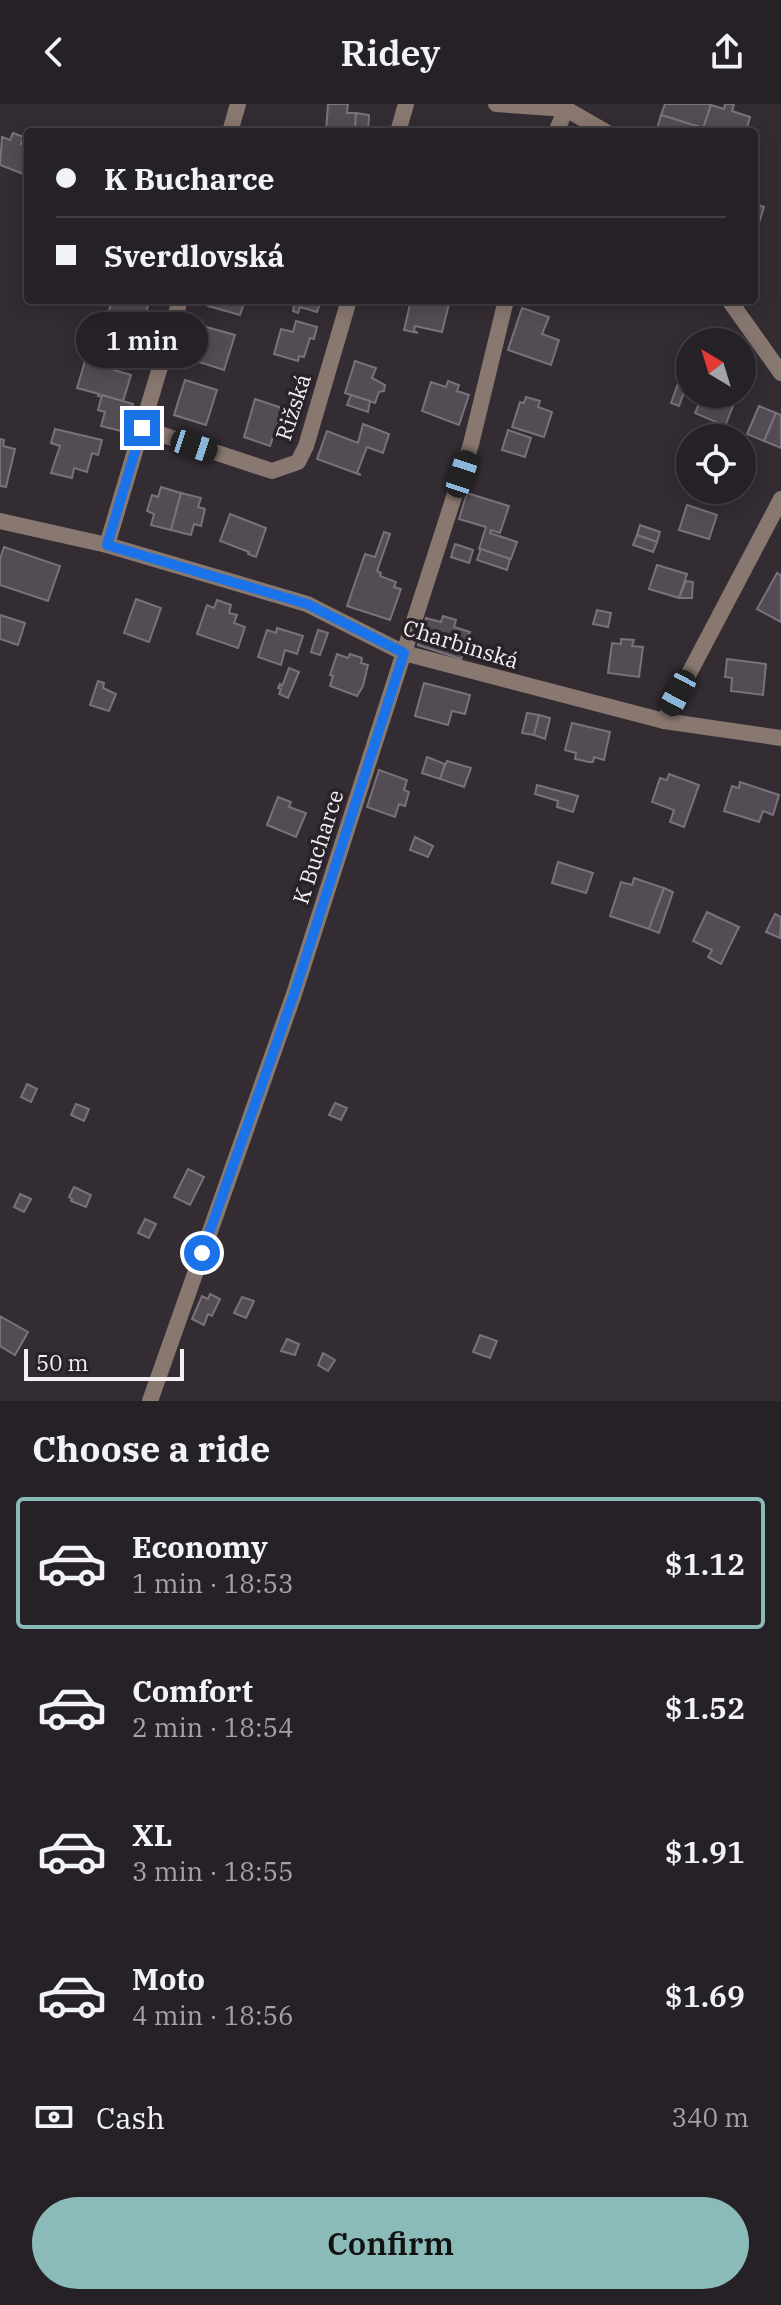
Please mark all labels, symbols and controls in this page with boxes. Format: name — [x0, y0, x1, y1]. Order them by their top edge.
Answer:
text: Ridey — [341, 29, 440, 76]
icon: back — [32, 30, 76, 74]
icon: share — [705, 30, 749, 74]
text: K Bucharce — [104, 159, 275, 198]
text: Sverdlovská — [104, 236, 285, 275]
callout: 1 min — [76, 312, 208, 368]
text: 1 min — [106, 323, 178, 357]
north arrow — [676, 328, 756, 408]
map controls — [676, 328, 756, 504]
street label: Rižská — [268, 370, 317, 444]
route end — [124, 410, 160, 446]
button: locate — [676, 424, 756, 504]
car — [167, 427, 221, 465]
car — [443, 447, 481, 501]
street label: Charbinská — [400, 612, 523, 675]
car — [656, 666, 700, 720]
street label: K Bucharce — [285, 786, 350, 908]
route start — [184, 1235, 220, 1271]
scale bar — [24, 1345, 184, 1381]
text: 50 m — [36, 1348, 88, 1377]
text: Choose a ride — [32, 1425, 271, 1472]
icon: car — [36, 1527, 108, 1599]
text: Economy — [132, 1527, 268, 1566]
text: $1.12 — [665, 1544, 745, 1583]
text: 1 min · 18:53 — [132, 1566, 294, 1600]
icon: car — [36, 1671, 108, 1743]
text: Comfort — [132, 1671, 253, 1710]
text: $1.52 — [665, 1688, 745, 1727]
text: 2 min · 18:54 — [132, 1710, 294, 1744]
icon: car — [36, 1815, 108, 1887]
text: XL — [132, 1815, 172, 1854]
text: $1.91 — [665, 1832, 745, 1871]
text: 3 min · 18:55 — [132, 1854, 294, 1888]
icon: car — [36, 1959, 108, 2031]
text: Moto — [132, 1959, 205, 1998]
text: $1.69 — [665, 1976, 745, 2015]
text: 4 min · 18:56 — [132, 1998, 294, 2032]
icon: cash — [32, 2095, 76, 2139]
text: Cash — [96, 2098, 165, 2137]
text: 340 m — [671, 2100, 749, 2134]
button: Confirm — [32, 2197, 749, 2289]

